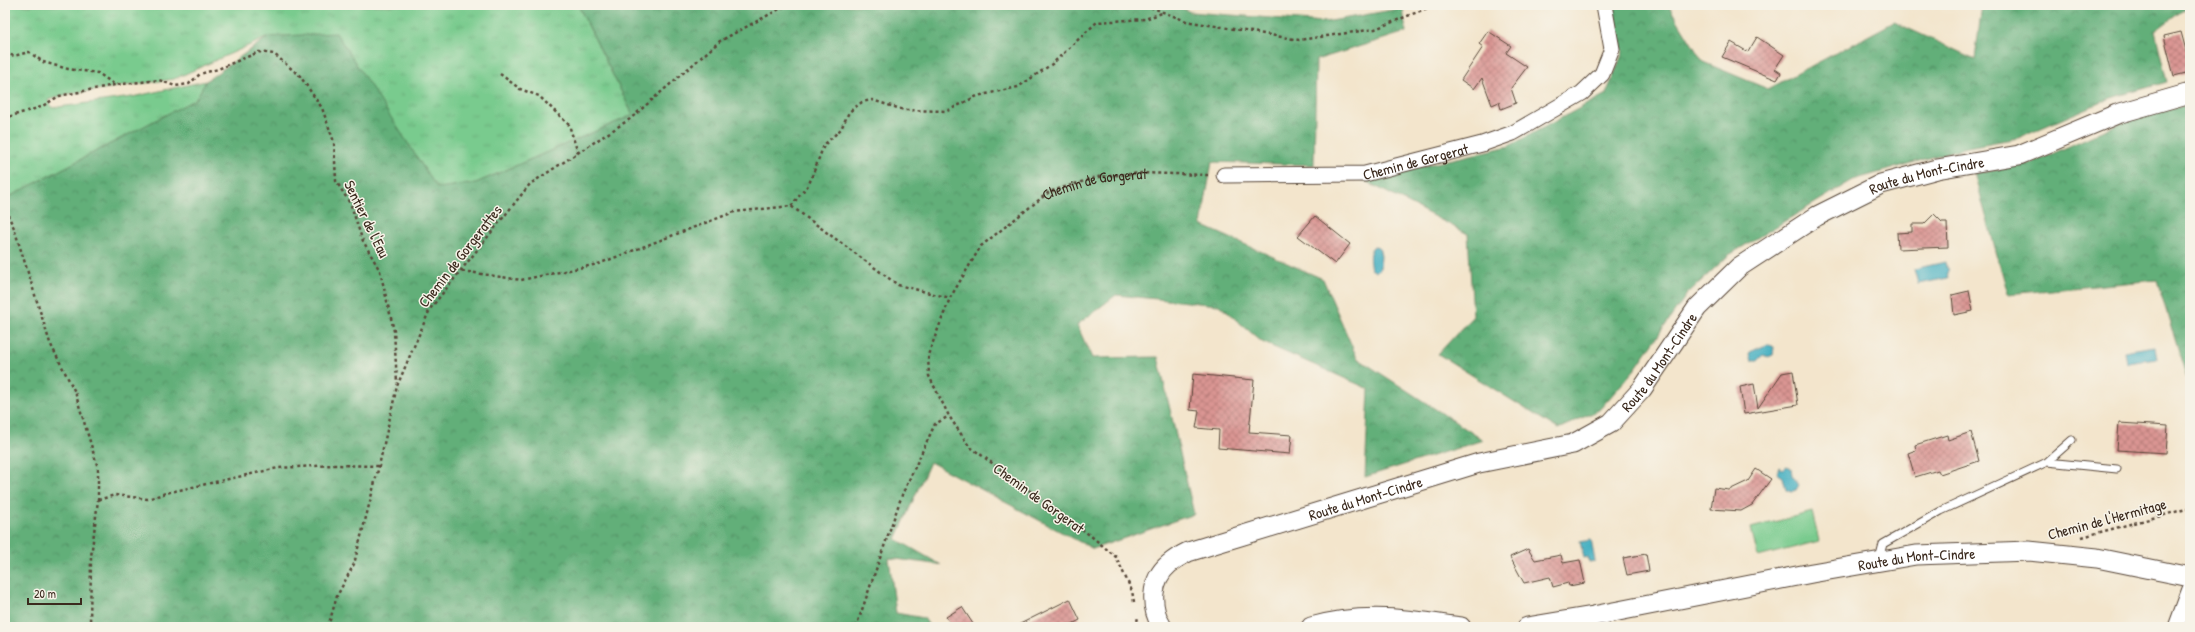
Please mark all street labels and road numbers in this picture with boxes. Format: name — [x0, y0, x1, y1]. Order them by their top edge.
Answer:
street label: Chemin de Gorgerat — [1360, 137, 1471, 185]
street label: Route du Mont-Cindre — [1865, 151, 1986, 199]
street label: Chemin de Gorgerat — [1037, 162, 1148, 205]
street label: Sentier de l'Eau — [339, 177, 395, 261]
street label: Chemin de Gorgerattes — [413, 200, 507, 312]
street label: Route du Mont-Cindre — [1616, 308, 1702, 416]
street label: Chemin de Gorgerat — [989, 458, 1090, 539]
street label: Route du Mont-Cindre — [1306, 470, 1425, 525]
street label: Chemin de l'Hermitage — [2045, 493, 2169, 545]
street label: Route du Mont-Cindre — [1857, 542, 1976, 575]

